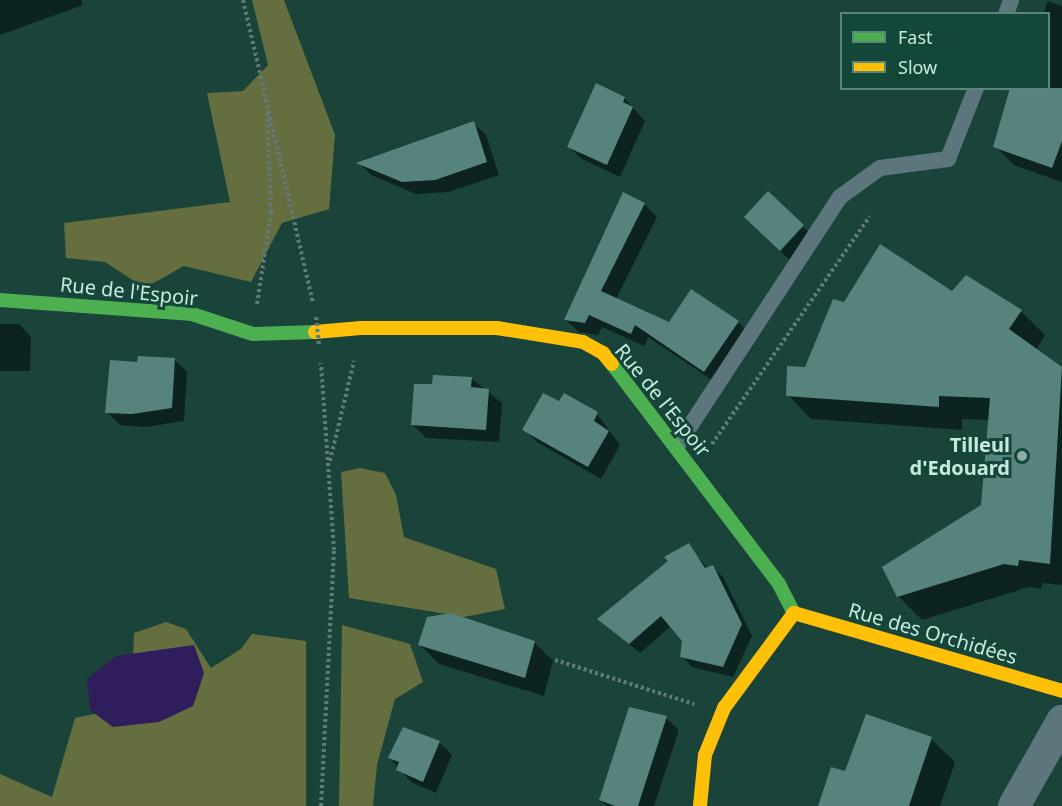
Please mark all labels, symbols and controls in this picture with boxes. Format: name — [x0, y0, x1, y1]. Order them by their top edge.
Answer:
legend — [840, 12, 1050, 90]
text: Fast — [898, 25, 933, 49]
text: Slow — [898, 55, 937, 79]
street label: Rue de l'Espoir — [59, 272, 199, 310]
street label: Rue de l'Espoir — [610, 339, 716, 461]
place label: Tilleul d'Edouard — [910, 432, 1010, 479]
marker: Tilleul d'Edouard — [1015, 449, 1029, 463]
street label: Rue des Orchidées — [846, 597, 1020, 669]

